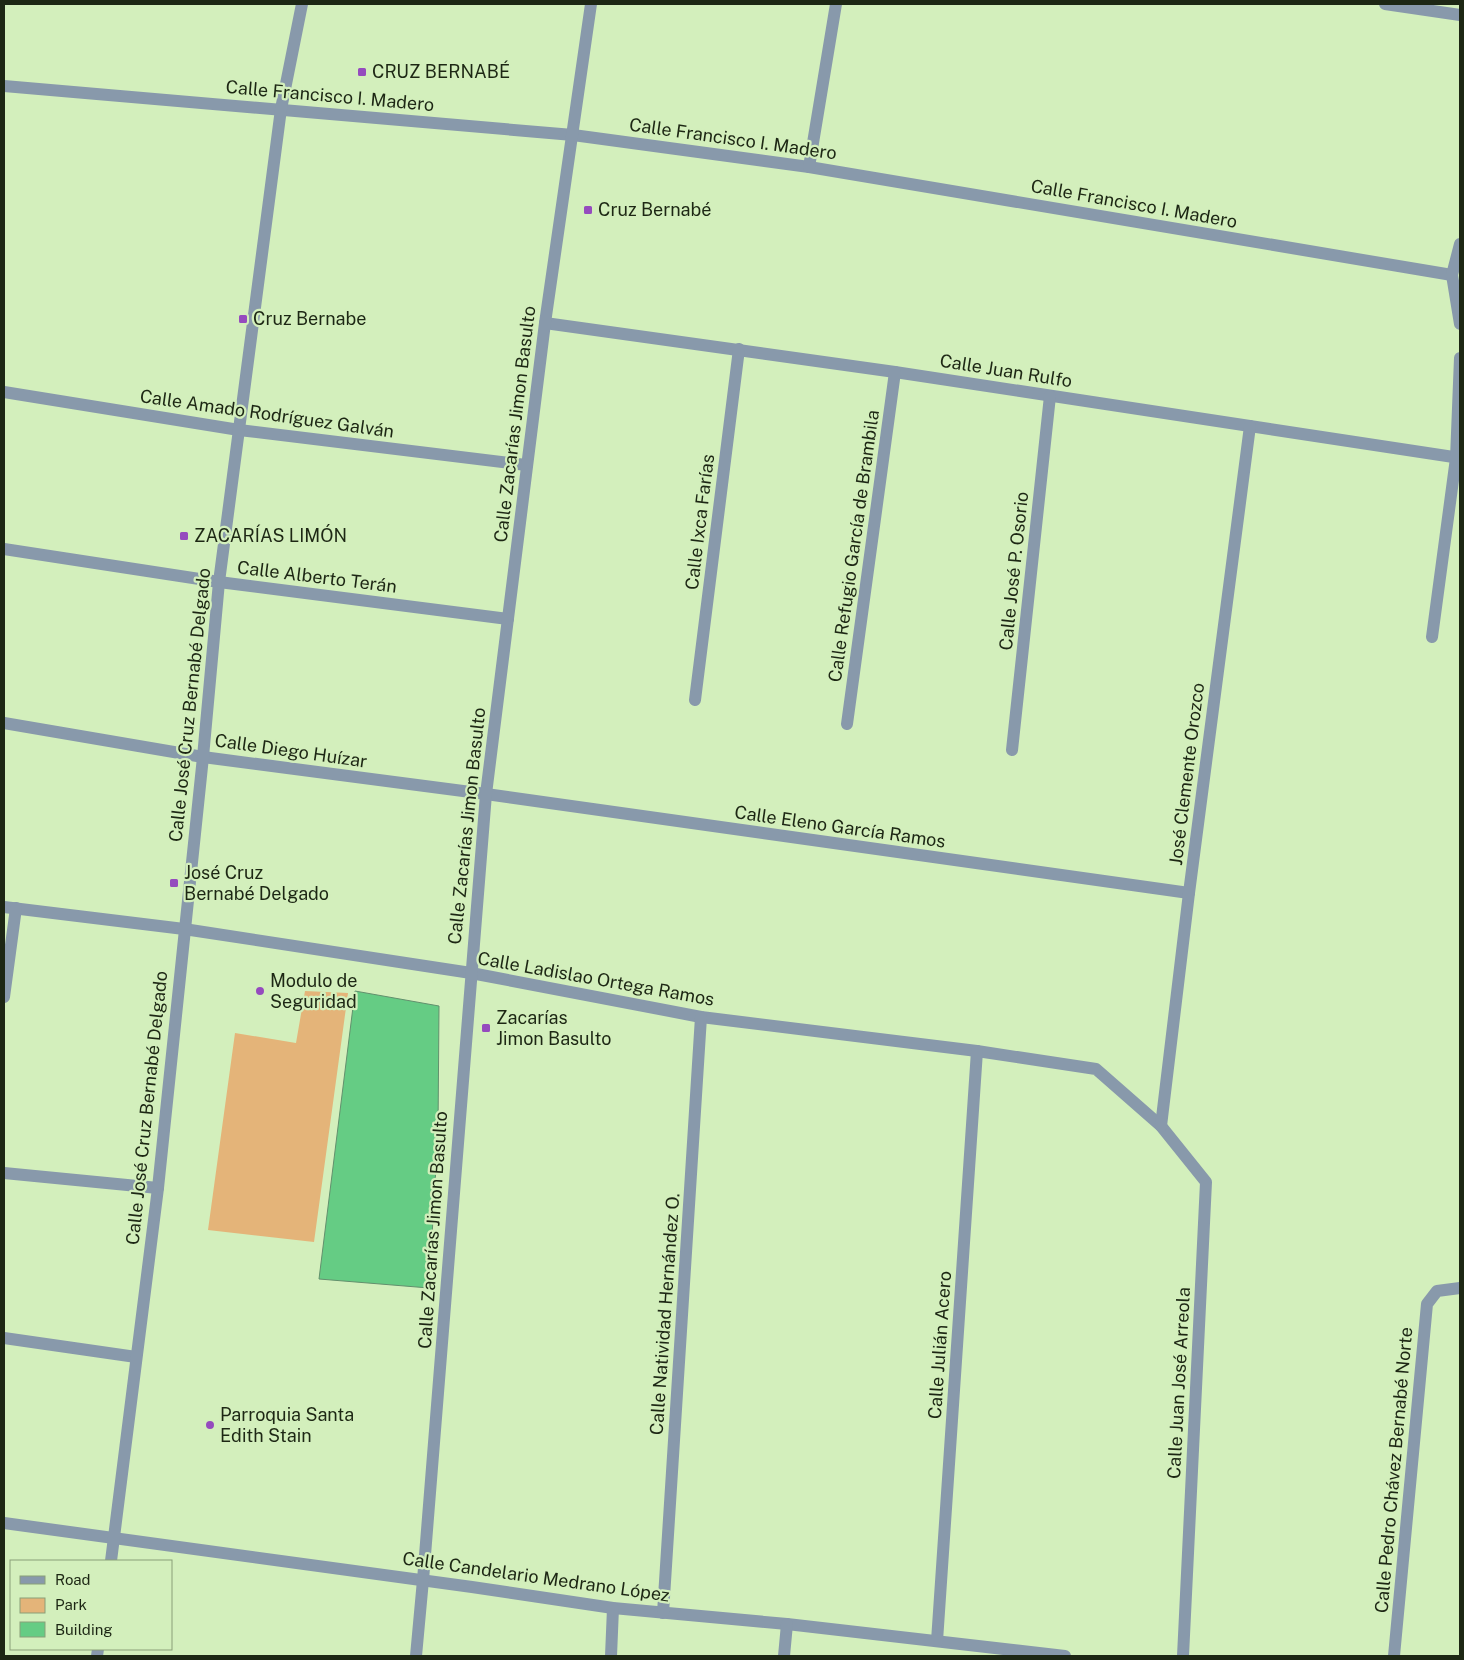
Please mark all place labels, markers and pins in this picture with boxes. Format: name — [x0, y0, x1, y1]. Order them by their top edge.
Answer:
place label: CRUZ BERNABÉ — [372, 60, 510, 82]
marker: CRUZ BERNABÉ — [356, 66, 368, 78]
place label: Cruz Bernabé — [598, 199, 712, 220]
marker: Cruz Bernabé — [582, 204, 594, 216]
place label: Cruz Bernabe — [253, 308, 367, 329]
marker: Cruz Bernabe — [237, 313, 249, 325]
place label: ZACARÍAS LIMÓN — [194, 524, 347, 546]
marker: ZACARÍAS LIMÓN — [178, 530, 190, 542]
place label: José Cruz Bernabé Delgado — [184, 862, 329, 904]
marker: José Cruz Bernabé Delgado — [168, 877, 180, 889]
place label: Modulo de Seguridad — [270, 970, 357, 1012]
marker: Modulo de Seguridad — [254, 985, 266, 997]
place label: Zacarías Jimon Basulto — [496, 1007, 611, 1049]
marker: Zacarías Jimon Basulto — [480, 1022, 492, 1034]
place label: Parroquia Santa Edith Stain — [220, 1404, 354, 1446]
marker: Parroquia Santa Edith Stain — [204, 1419, 216, 1431]

